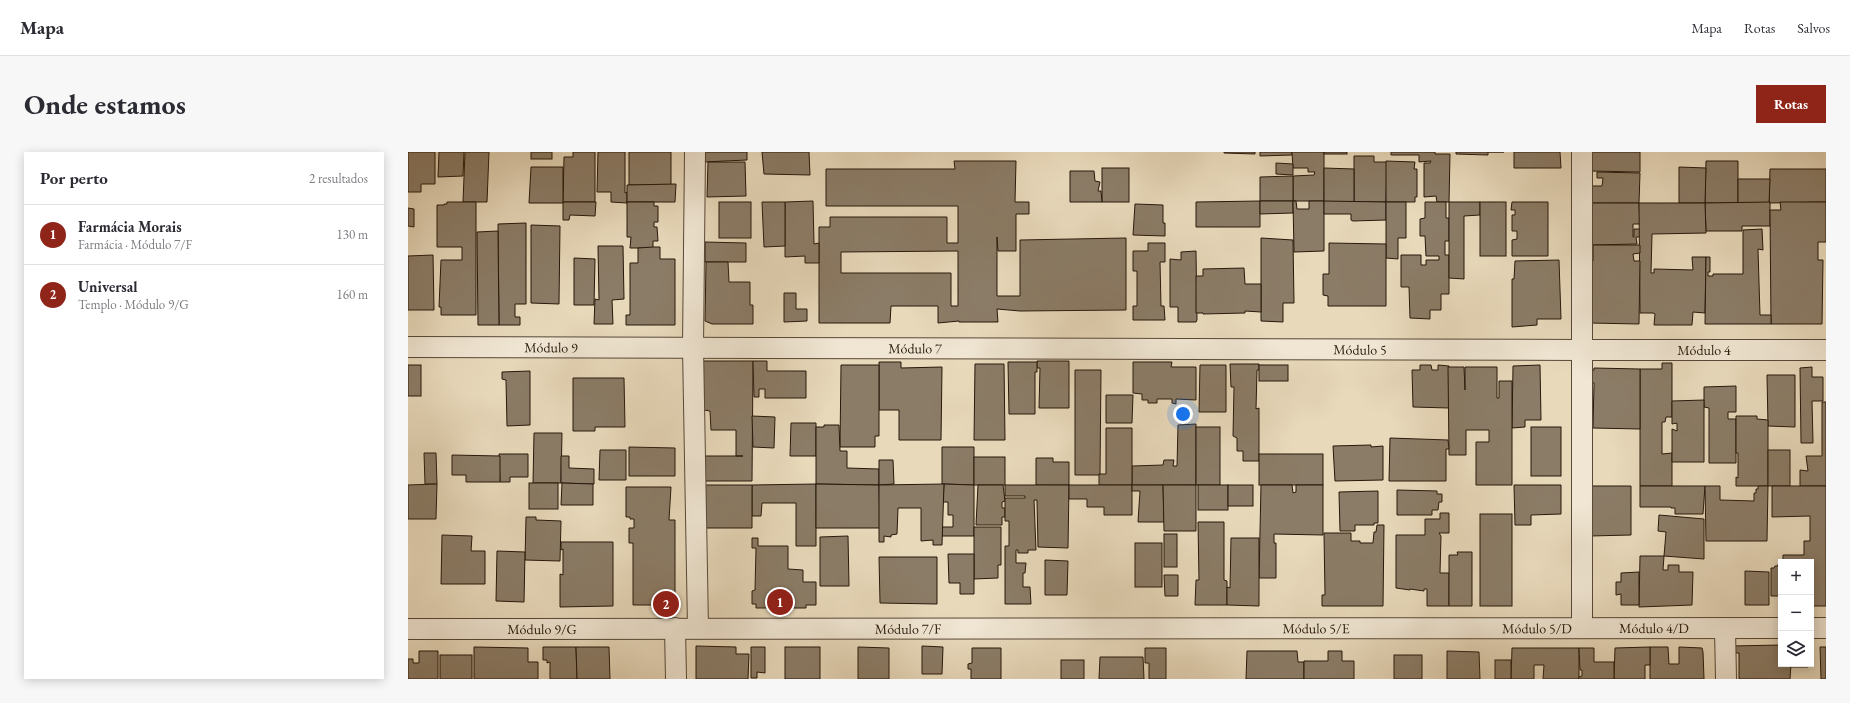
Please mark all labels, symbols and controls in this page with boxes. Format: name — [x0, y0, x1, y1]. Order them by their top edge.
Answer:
text: Mapa — [20, 15, 64, 40]
text: Mapa — [1691, 19, 1722, 37]
text: Rotas — [1744, 19, 1775, 37]
text: Salvos — [1797, 19, 1830, 37]
button: Rotas — [1756, 85, 1826, 123]
text: Onde estamos — [24, 86, 186, 122]
text: Por perto — [40, 167, 108, 189]
text: 2 resultados — [309, 170, 368, 187]
text: Farmácia Morais — [78, 217, 182, 236]
text: 1 — [50, 226, 56, 243]
text: 130 m — [337, 226, 368, 243]
text: Farmácia · Módulo 7/F — [78, 236, 192, 253]
text: Universal — [78, 277, 138, 296]
text: 2 — [50, 286, 56, 303]
text: 160 m — [337, 286, 368, 303]
text: Templo · Módulo 9/G — [78, 296, 189, 313]
street label: Módulo 9 — [524, 338, 578, 356]
street label: Módulo 7 — [888, 339, 942, 357]
street label: Módulo 5 — [1333, 340, 1387, 359]
street label: Módulo 4 — [1677, 341, 1731, 359]
your location — [1173, 404, 1193, 424]
map controls — [1778, 559, 1814, 667]
button: + — [1778, 559, 1814, 595]
pin: 1 — [767, 587, 793, 617]
pin: 2 — [653, 589, 679, 619]
button: − — [1778, 595, 1814, 631]
street label: Módulo 5/E — [1282, 619, 1350, 637]
street label: Módulo 5/D — [1502, 619, 1572, 637]
street label: Módulo 4/D — [1619, 619, 1689, 637]
street label: Módulo 9/G — [507, 620, 577, 638]
street label: Módulo 7/F — [875, 620, 941, 638]
button: layers — [1778, 631, 1814, 667]

